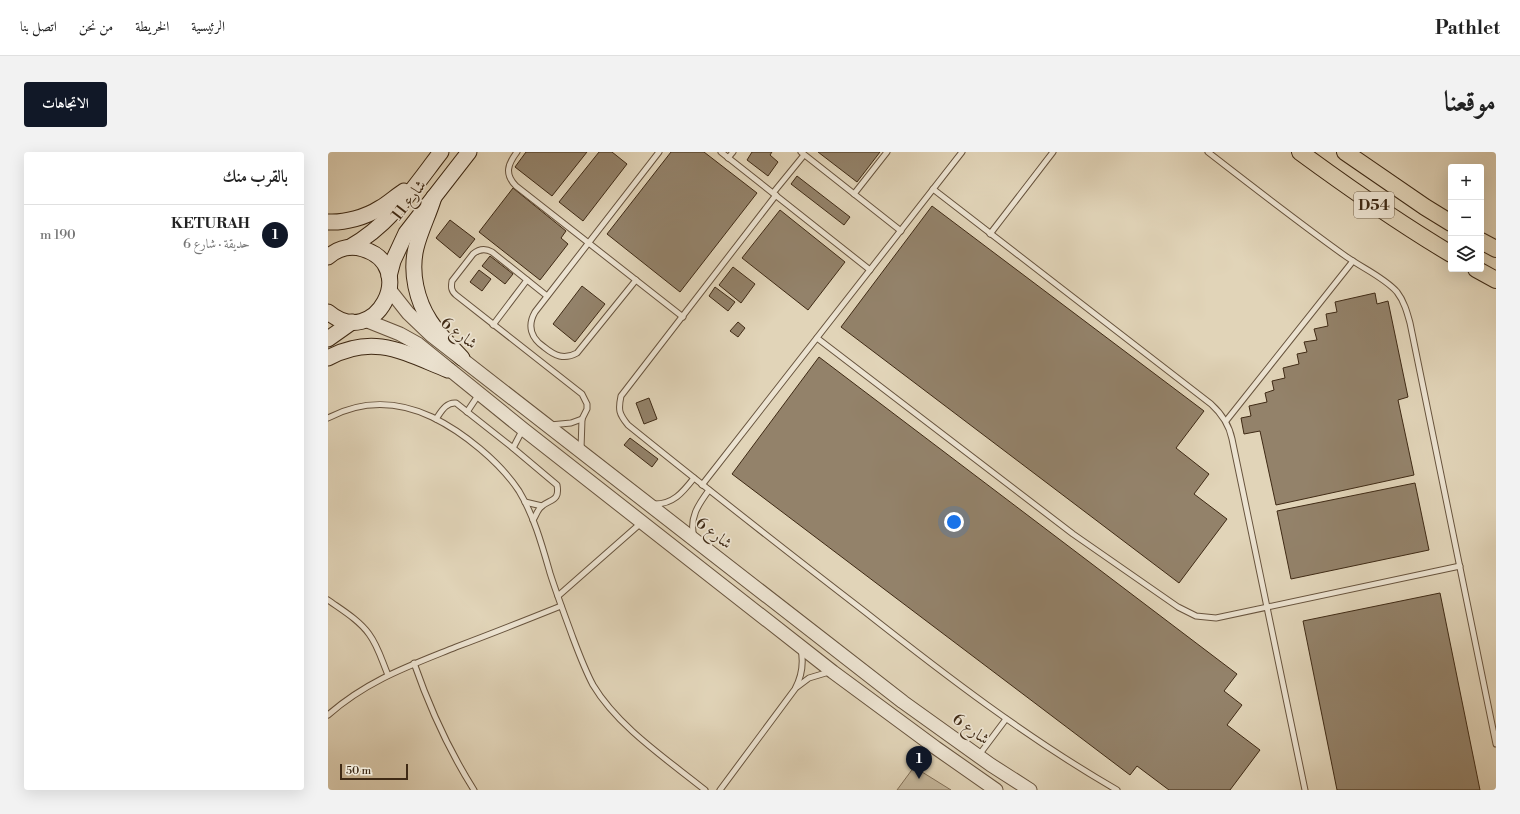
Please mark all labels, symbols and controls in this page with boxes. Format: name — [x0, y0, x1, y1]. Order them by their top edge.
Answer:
text: Pathlet — [1435, 16, 1500, 40]
text: اتصل بنا — [20, 18, 57, 36]
text: من نحن — [79, 18, 113, 36]
text: الخريطة — [135, 18, 169, 36]
text: الرئيسية — [191, 18, 225, 36]
button: الاتجاهات — [24, 82, 107, 127]
text: موقعنا — [1444, 85, 1496, 120]
map controls — [1448, 164, 1484, 272]
button: + — [1448, 164, 1484, 200]
text: بالقرب منك — [222, 166, 288, 188]
street label: شارع 11 — [387, 176, 433, 226]
road number: D54 — [1354, 192, 1394, 218]
button: − — [1448, 200, 1484, 236]
text: KETURAH — [171, 214, 250, 233]
text: 190 m — [40, 227, 76, 243]
text: 1 — [272, 227, 278, 243]
text: حديقة · شارع 6 — [183, 236, 250, 252]
button: layers — [1448, 236, 1484, 272]
street label: شارع 6 — [435, 313, 481, 356]
your location — [944, 512, 964, 532]
street label: شارع 6 — [690, 513, 736, 556]
street label: شارع 6 — [947, 709, 993, 752]
pin: 1 — [906, 746, 932, 779]
scale bar — [340, 762, 408, 781]
text: 50 m — [346, 764, 371, 778]

